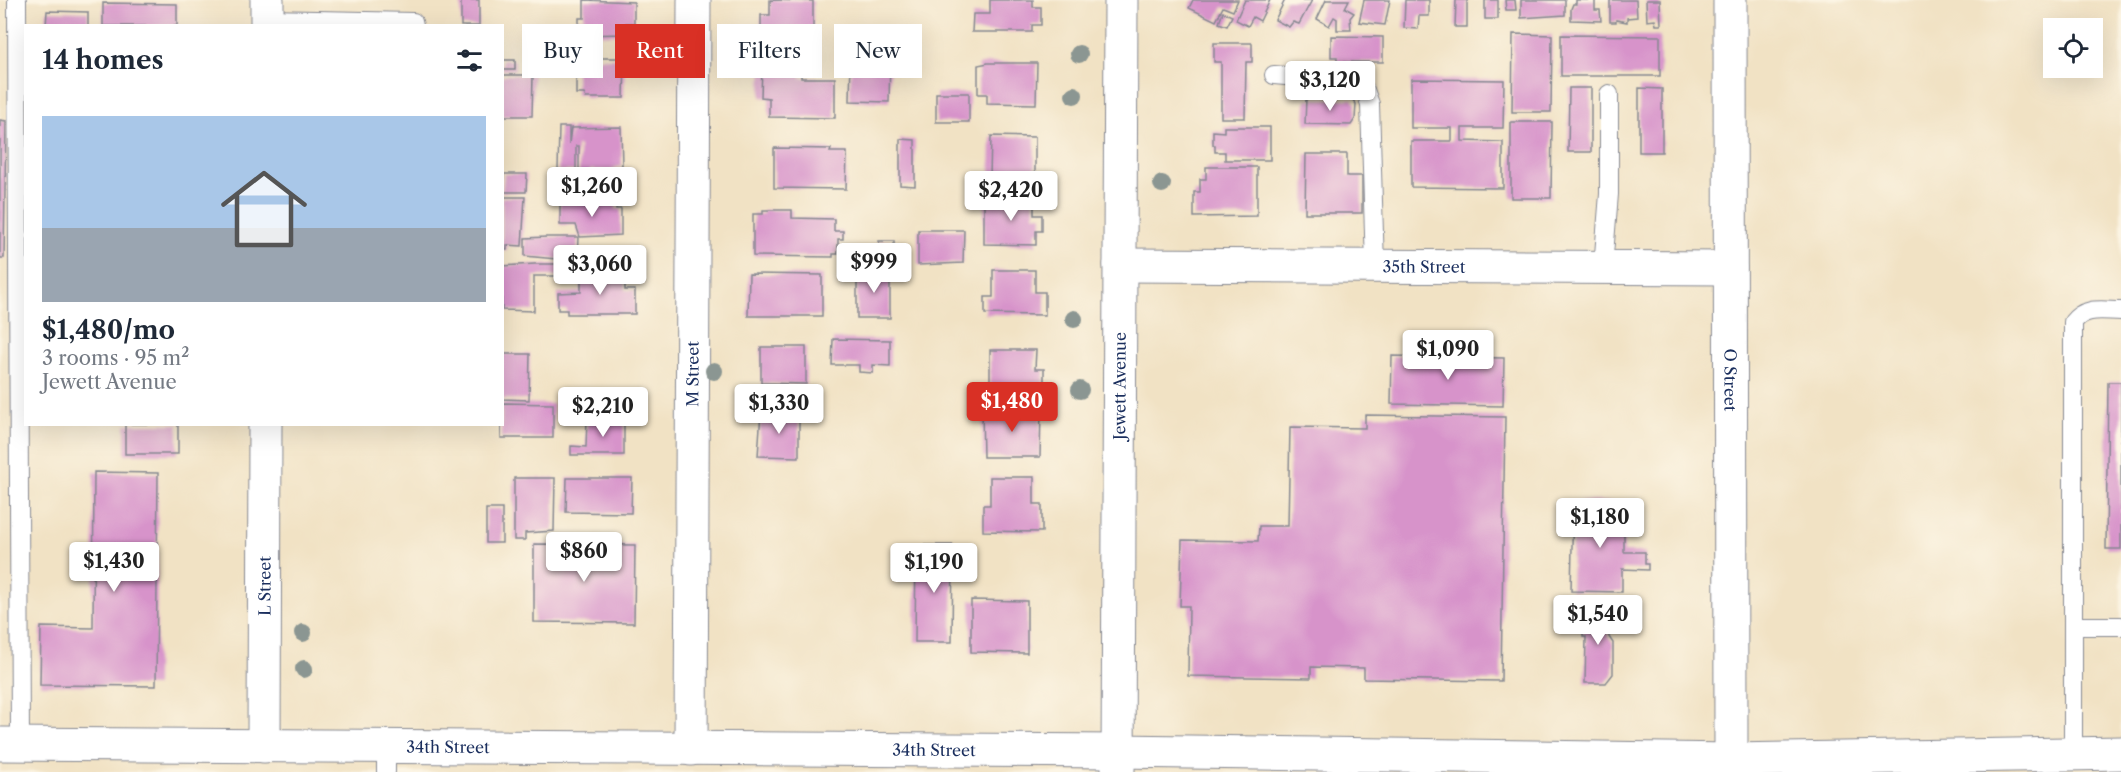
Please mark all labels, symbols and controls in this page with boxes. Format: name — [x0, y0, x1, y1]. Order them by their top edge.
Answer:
map controls — [2043, 18, 2103, 78]
button: locate — [2043, 18, 2103, 78]
chip: Buy — [522, 24, 603, 78]
chip: Rent — [615, 24, 705, 78]
chip: Filters — [717, 24, 822, 78]
chip: New — [834, 24, 922, 78]
text: 14 homes — [42, 44, 164, 76]
icon: filters — [453, 44, 486, 77]
pin: $3,120 — [1281, 61, 1379, 112]
text: $3,120 — [1299, 68, 1361, 92]
icon: home — [210, 155, 318, 263]
pin: $1,260 — [543, 167, 641, 218]
pin: $2,420 — [962, 171, 1060, 222]
text: $1,260 — [561, 174, 623, 198]
text: $2,420 — [979, 178, 1043, 202]
pin: $999 — [838, 243, 910, 294]
pin: $3,060 — [551, 245, 649, 296]
text: $999 — [851, 250, 897, 274]
text: $3,060 — [567, 252, 633, 276]
street label: 35th Street — [1383, 256, 1466, 277]
text: $1,480/mo — [42, 314, 175, 346]
pin: $1,090 — [1399, 330, 1497, 381]
street label: Jewett Avenue — [1109, 332, 1130, 443]
text: $1,090 — [1417, 337, 1479, 361]
street label: M Street — [682, 341, 703, 407]
text: 3 rooms · 95 m² — [42, 346, 189, 370]
street label: O Street — [1720, 349, 1741, 412]
text: Jewett Avenue — [42, 370, 177, 394]
pin: $1,480 — [963, 382, 1061, 433]
pin: $1,330 — [730, 384, 828, 435]
pin: $2,210 — [554, 387, 652, 438]
text: $1,480 — [981, 389, 1043, 413]
text: $1,330 — [748, 391, 810, 415]
text: $2,210 — [572, 394, 634, 418]
pin: $1,180 — [1551, 498, 1649, 549]
text: $1,180 — [1570, 505, 1630, 529]
pin: $860 — [548, 532, 620, 583]
text: $860 — [560, 539, 608, 563]
pin: $1,430 — [65, 542, 163, 593]
pin: $1,190 — [885, 543, 983, 594]
text: $1,430 — [83, 549, 145, 573]
text: $1,190 — [904, 550, 964, 574]
street label: L Street — [254, 556, 275, 616]
pin: $1,540 — [1549, 595, 1647, 646]
text: $1,540 — [1567, 602, 1629, 626]
street label: 34th Street — [406, 737, 490, 757]
street label: 34th Street — [892, 740, 976, 760]

